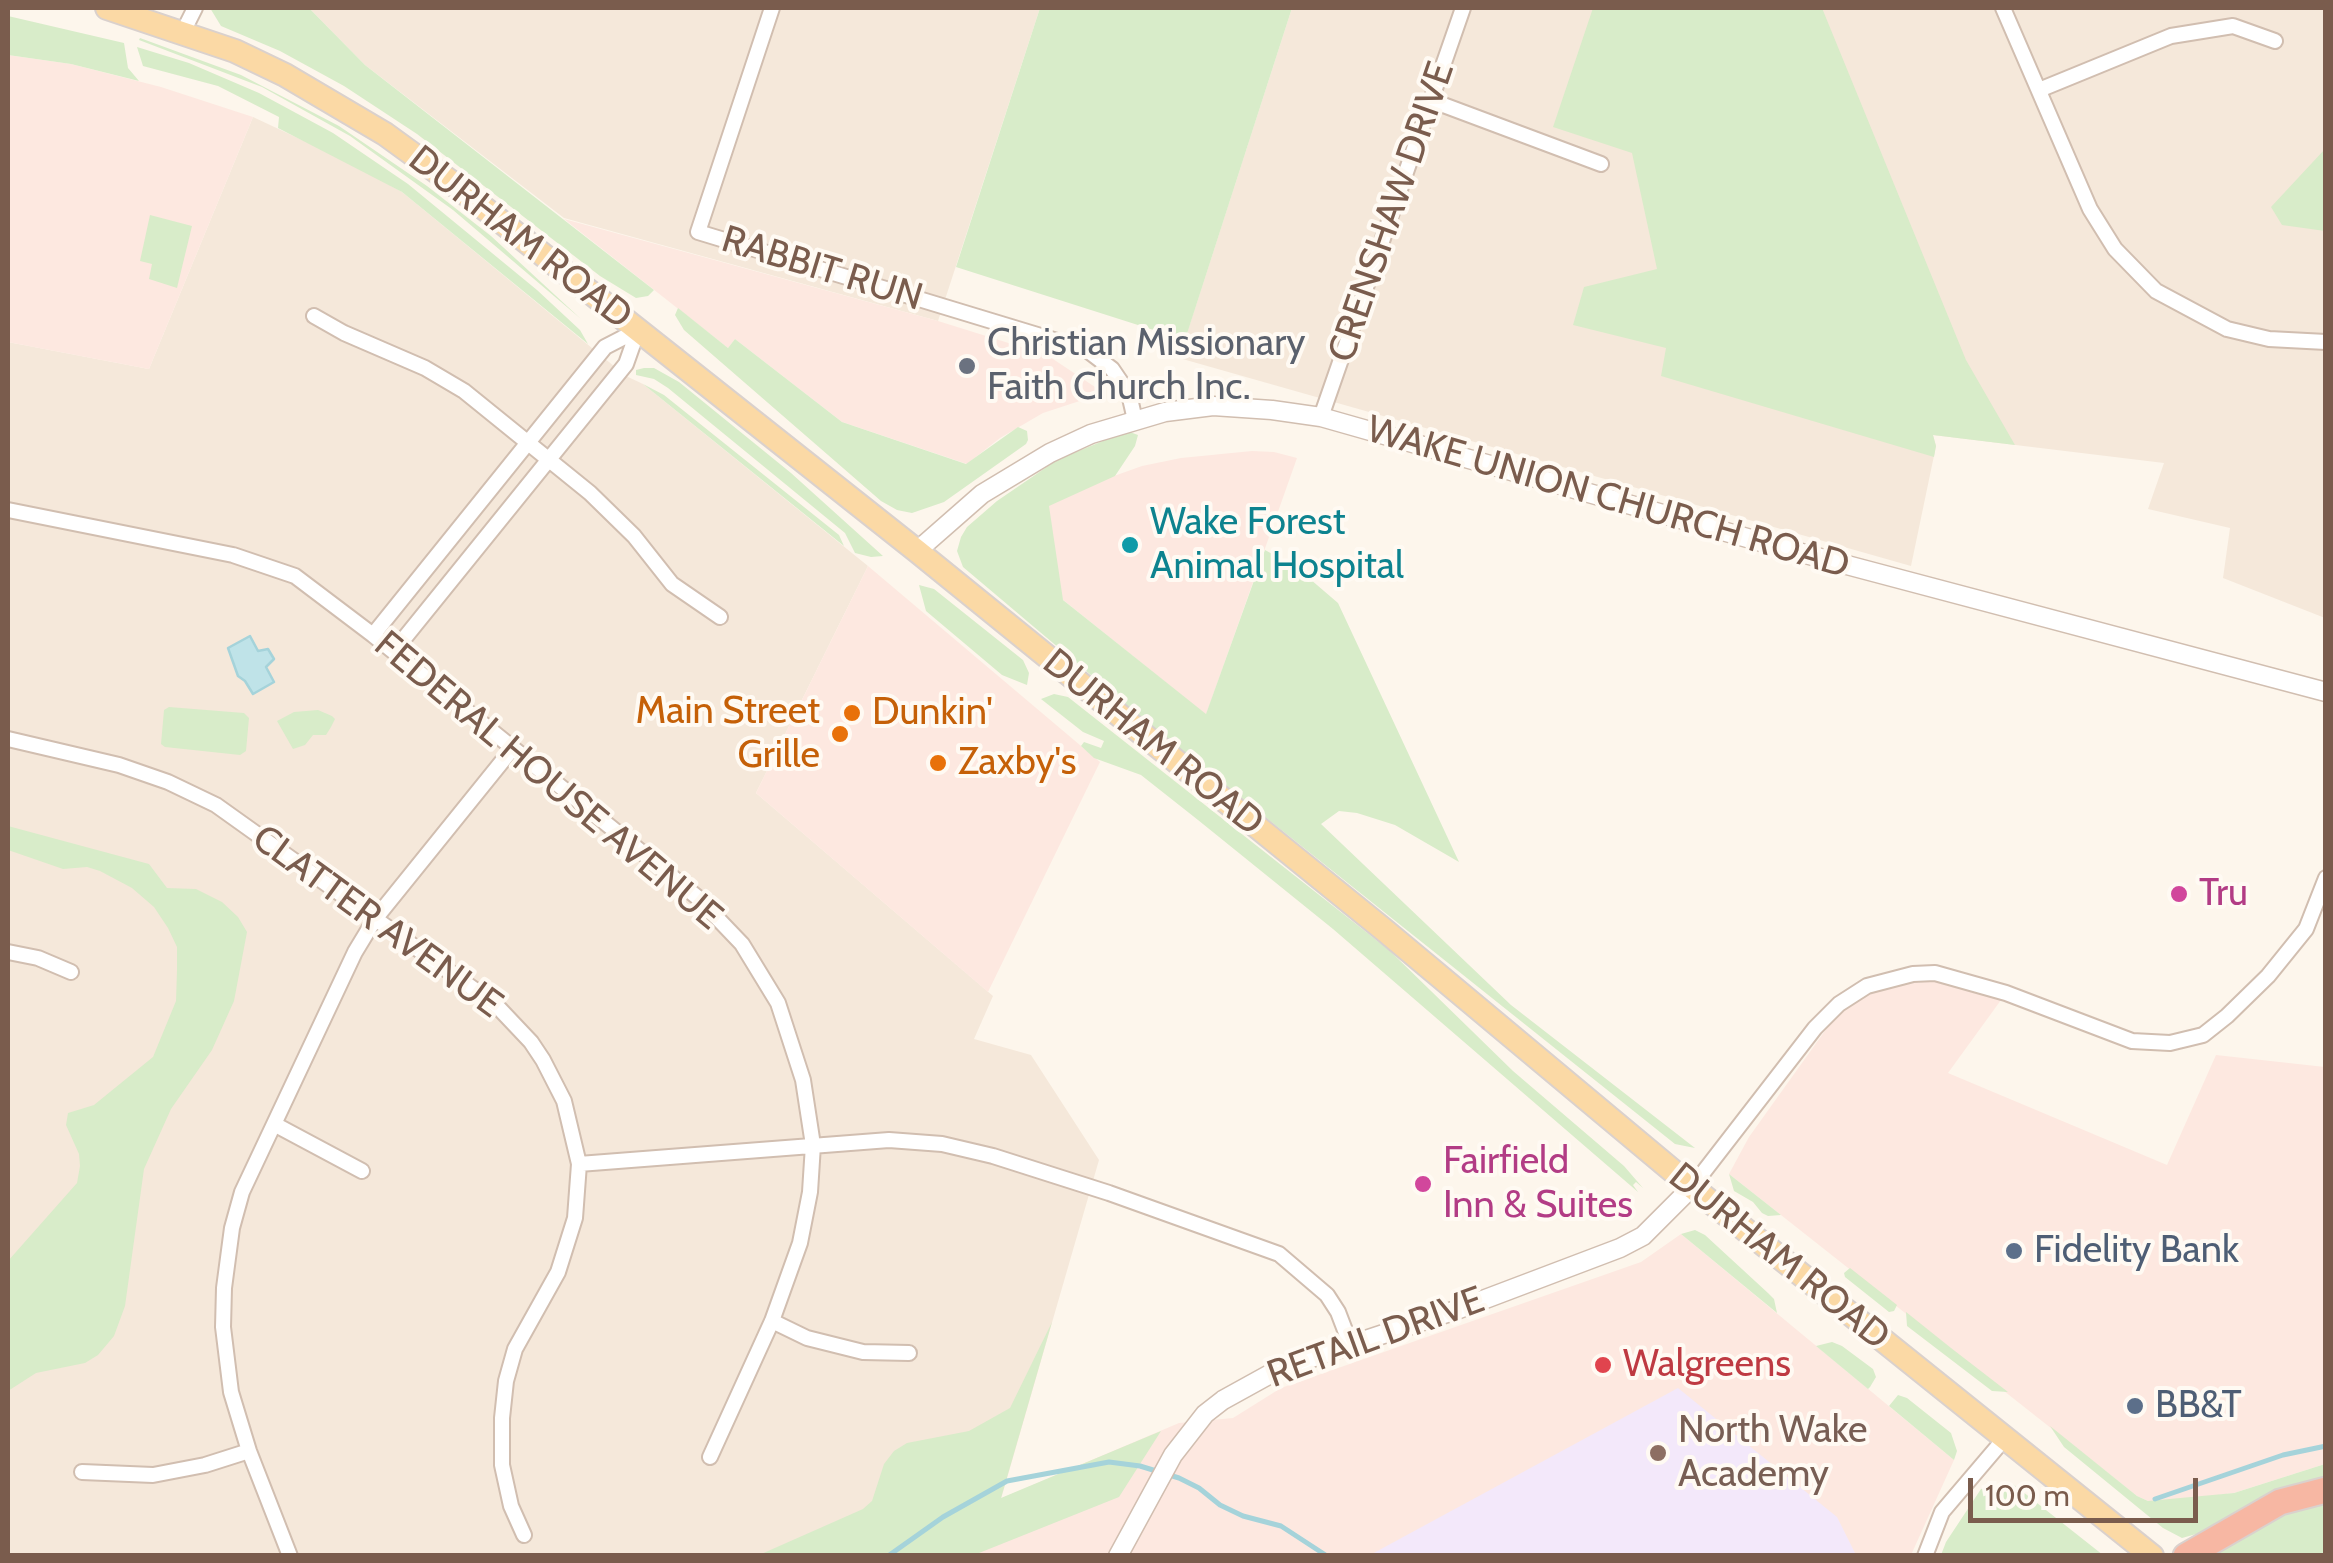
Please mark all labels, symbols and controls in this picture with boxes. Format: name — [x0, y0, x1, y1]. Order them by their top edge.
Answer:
street label: CRENSHAW DRIVE — [1319, 56, 1465, 368]
street label: DURHAM ROAD — [399, 137, 641, 339]
street label: RABBIT RUN — [716, 217, 928, 321]
place label: Christian Missionary Faith Church Inc. — [987, 321, 1305, 410]
marker: Christian Missionary Faith Church Inc. — [956, 355, 978, 377]
street label: WAKE UNION CHURCH ROAD — [1361, 407, 1855, 589]
place label: Wake Forest Animal Hospital — [1150, 500, 1404, 590]
marker: Wake Forest Animal Hospital — [1119, 534, 1141, 556]
street label: FEDERAL HOUSE AVENUE — [365, 622, 731, 940]
street label: DURHAM ROAD — [1034, 640, 1272, 846]
place label: Main Street Grille — [636, 689, 820, 778]
place label: Dunkin' — [872, 690, 993, 736]
marker: Dunkin' — [841, 702, 863, 724]
marker: Main Street Grille — [829, 723, 851, 745]
place label: Zaxby's — [958, 740, 1076, 786]
marker: Zaxby's — [927, 752, 949, 774]
street label: CLATTER AVENUE — [243, 816, 511, 1028]
place label: Tru — [2199, 871, 2248, 917]
marker: Tru — [2168, 883, 2190, 905]
place label: Fairfield Inn & Suites — [1443, 1139, 1633, 1228]
street label: DURHAM ROAD — [1660, 1154, 1898, 1360]
marker: Fairfield Inn & Suites — [1412, 1173, 1434, 1195]
place label: Fidelity Bank — [2034, 1228, 2239, 1274]
marker: Fidelity Bank — [2003, 1240, 2025, 1262]
street label: RETAIL DRIVE — [1261, 1278, 1491, 1398]
place label: Walgreens — [1623, 1342, 1791, 1388]
marker: Walgreens — [1592, 1354, 1614, 1376]
place label: BB&T — [2155, 1383, 2242, 1429]
marker: BB&T — [2124, 1395, 2146, 1417]
place label: North Wake Academy — [1678, 1408, 1867, 1498]
marker: North Wake Academy — [1647, 1442, 1669, 1464]
scale bar — [1973, 1458, 2203, 1520]
text: 100 m — [1985, 1477, 2070, 1514]

